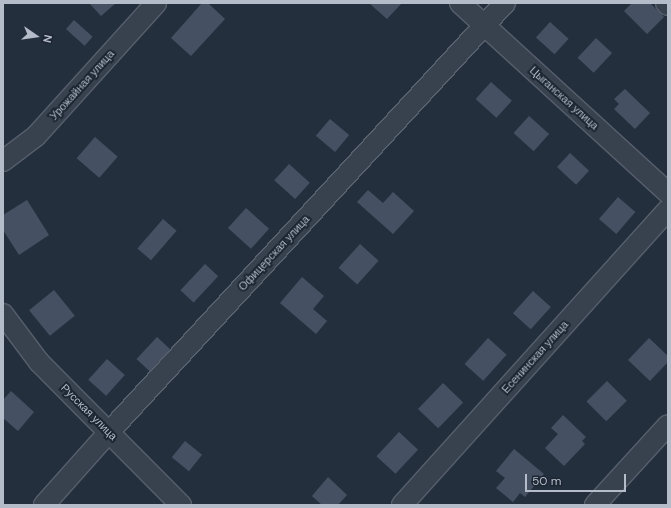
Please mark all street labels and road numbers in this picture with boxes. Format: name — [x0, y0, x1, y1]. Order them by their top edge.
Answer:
street label: Урожайная улица — [47, 47, 117, 123]
street label: Цыганская улица — [527, 64, 601, 132]
street label: Офицерская улица — [236, 213, 312, 293]
street label: Есенинская улица — [499, 318, 571, 396]
street label: Русская улица — [58, 381, 120, 443]

